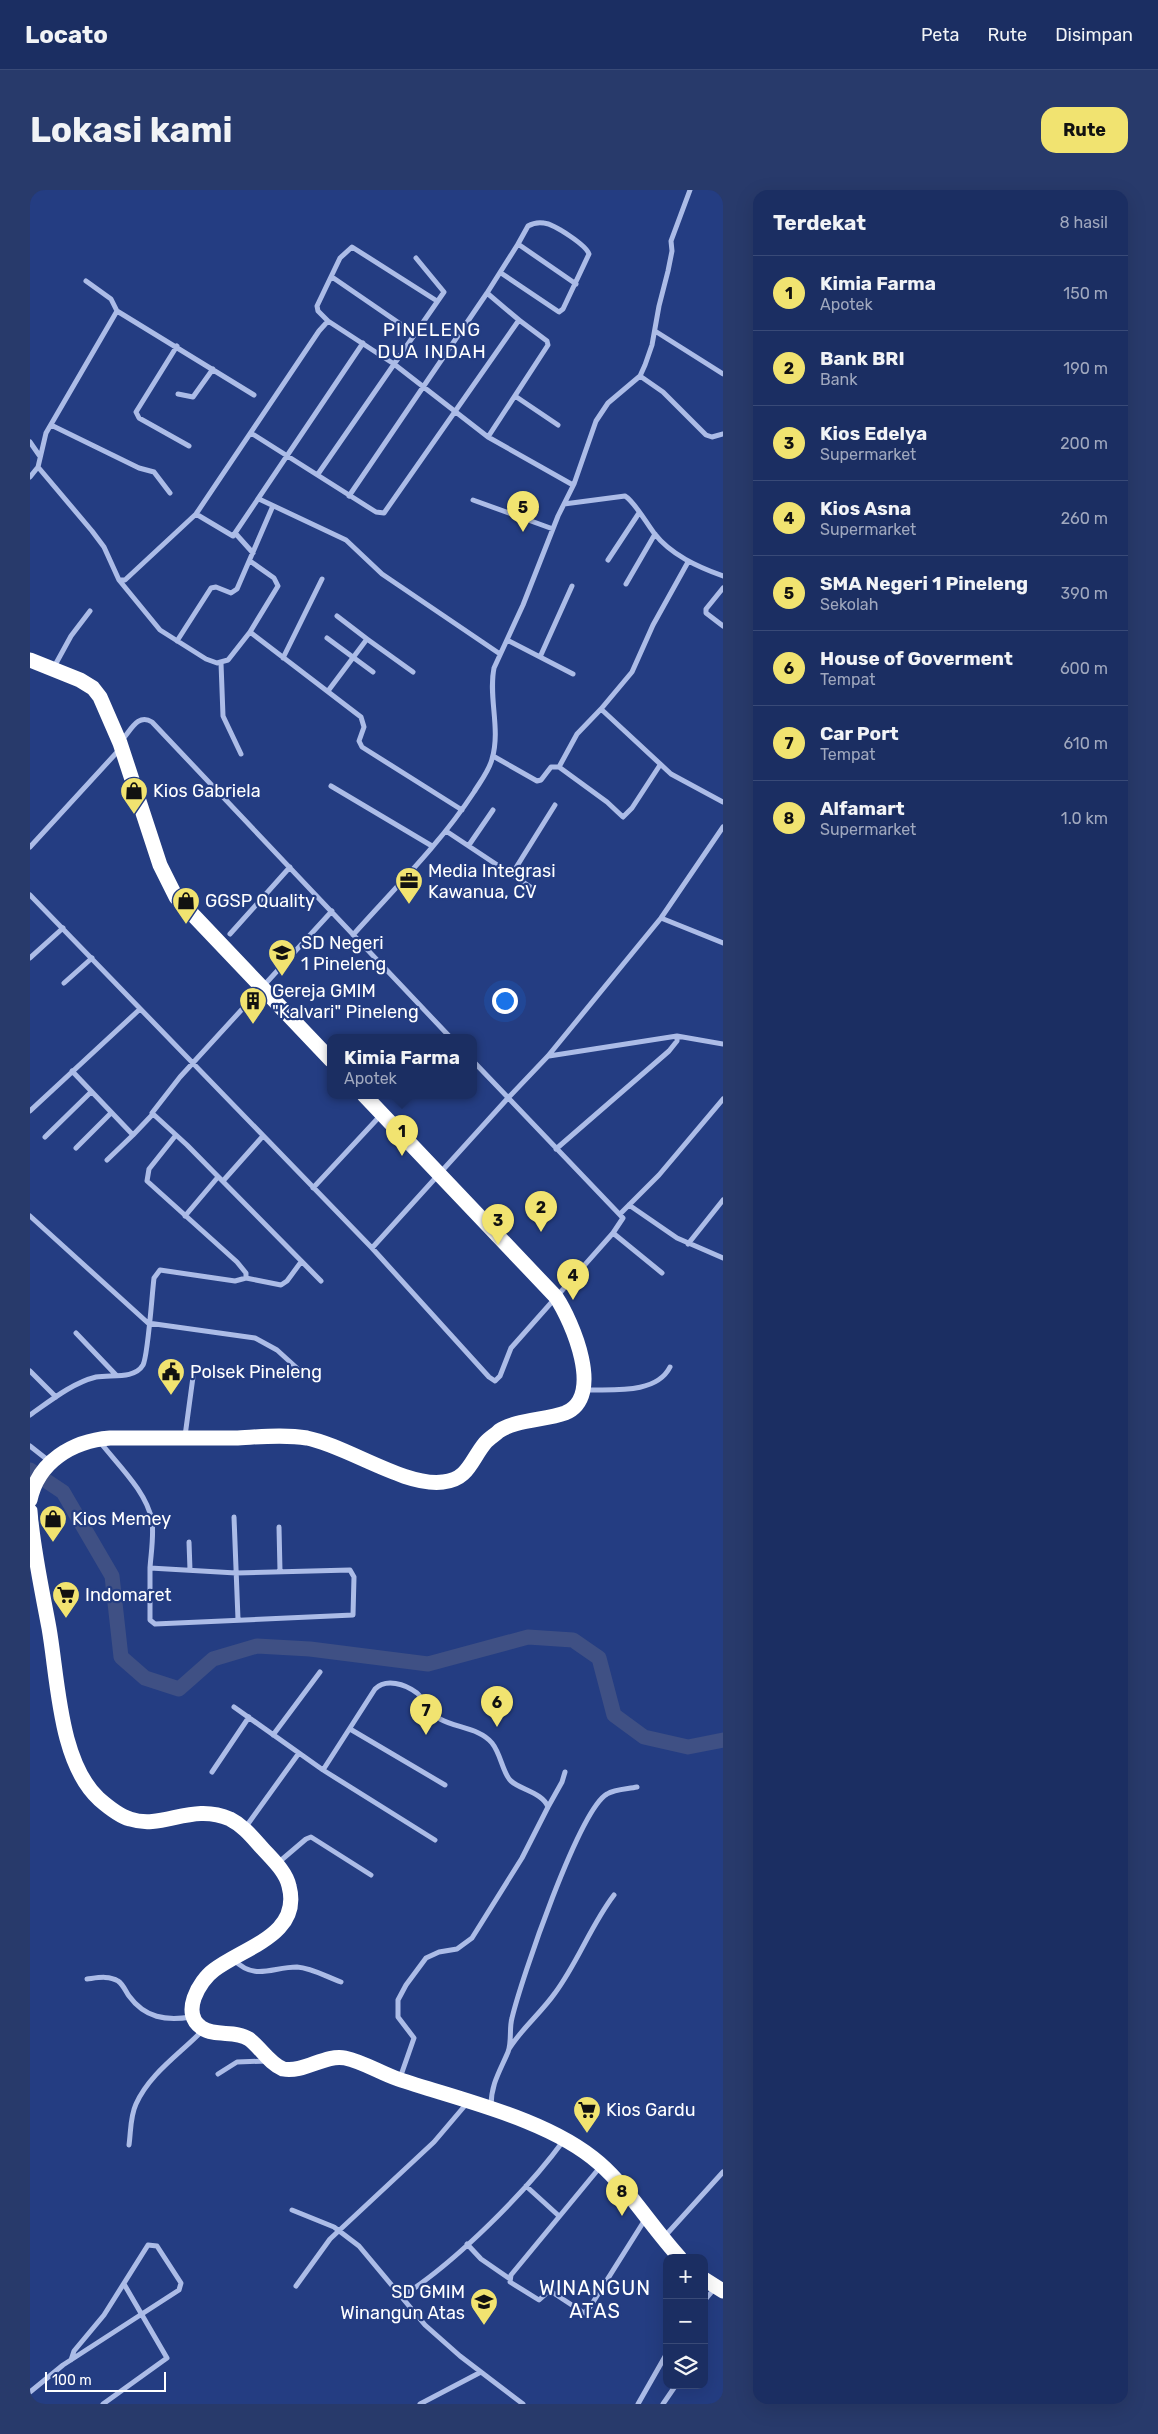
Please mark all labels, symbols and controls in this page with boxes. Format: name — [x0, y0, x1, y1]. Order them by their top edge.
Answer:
text: Locato — [25, 21, 108, 49]
text: Peta — [921, 24, 959, 46]
text: Rute — [987, 24, 1027, 46]
text: Disimpan — [1055, 24, 1133, 46]
button: Rute — [1041, 107, 1128, 153]
text: Lokasi kami — [30, 109, 233, 151]
text: Terdekat — [773, 210, 866, 235]
text: 8 hasil — [1059, 213, 1108, 232]
text: Kimia Farma — [820, 272, 936, 295]
text: 1 — [785, 284, 793, 303]
text: 150 m — [1063, 284, 1108, 303]
text: Apotek — [820, 295, 873, 314]
district label: PINELENG DUA INDAH — [377, 318, 487, 363]
text: Bank BRI — [820, 347, 905, 370]
text: 2 — [784, 359, 794, 378]
text: 190 m — [1063, 359, 1108, 378]
text: Bank — [820, 370, 857, 389]
text: Kios Edelya — [820, 422, 927, 445]
text: 3 — [784, 434, 794, 453]
text: 200 m — [1060, 434, 1108, 453]
text: Supermarket — [820, 445, 916, 464]
pin: 5 — [507, 491, 539, 532]
text: Kios Asna — [820, 497, 911, 520]
text: 4 — [784, 509, 794, 528]
text: 260 m — [1061, 509, 1108, 528]
text: Supermarket — [820, 520, 916, 539]
text: SMA Negeri 1 Pineleng — [820, 572, 1028, 595]
text: 5 — [784, 584, 794, 603]
text: 390 m — [1061, 584, 1108, 603]
text: Sekolah — [820, 595, 878, 614]
text: House of Goverment — [820, 647, 1013, 670]
text: 6 — [784, 659, 794, 678]
text: 600 m — [1060, 659, 1108, 678]
text: Tempat — [820, 670, 875, 689]
text: Car Port — [820, 722, 899, 745]
text: 7 — [784, 734, 794, 753]
text: 610 m — [1064, 734, 1108, 753]
text: Tempat — [820, 745, 875, 764]
shop icon: Kios Gabriela — [119, 776, 149, 815]
place label: Kios Gabriela — [153, 780, 261, 802]
text: Alfamart — [820, 797, 905, 820]
text: 8 — [784, 809, 794, 828]
text: 1.0 km — [1061, 809, 1108, 828]
text: Supermarket — [820, 820, 916, 839]
place label: Media Integrasi Kawanua, CV — [428, 860, 556, 903]
office icon: Media Integrasi Kawanua, CV — [394, 866, 424, 905]
shop icon: GGSP Quality — [171, 886, 201, 925]
place label: GGSP Quality — [205, 890, 315, 912]
place label: SD Negeri 1 Pineleng — [301, 932, 386, 975]
school or university icon: SD Negeri 1 Pineleng — [267, 938, 297, 977]
place label: Gereja GMIM "Kalvari" Pineleng — [272, 980, 419, 1023]
building icon: Gereja GMIM "Kalvari" Pineleng — [238, 986, 268, 1025]
your location — [492, 988, 518, 1014]
popup — [327, 1034, 477, 1099]
text: Kimia Farma — [344, 1046, 460, 1069]
text: Apotek — [344, 1069, 397, 1088]
pin: 1 — [386, 1115, 418, 1156]
pin: 2 — [525, 1191, 557, 1232]
pin: 3 — [482, 1204, 514, 1245]
pin: 4 — [557, 1259, 589, 1300]
public building icon: Polsek Pineleng — [156, 1357, 186, 1396]
place label: Polsek Pineleng — [190, 1361, 322, 1383]
shop icon: Kios Memey — [38, 1504, 68, 1543]
place label: Kios Memey — [72, 1508, 171, 1530]
supermarket icon: Indomaret — [51, 1580, 81, 1619]
place label: Indomaret — [85, 1584, 172, 1606]
pin: 6 — [481, 1686, 513, 1727]
pin: 7 — [410, 1694, 442, 1735]
supermarket icon: Kios Gardu — [572, 2095, 602, 2134]
place label: Kios Gardu — [606, 2099, 696, 2121]
pin: 8 — [606, 2175, 638, 2216]
map controls — [663, 2254, 708, 2389]
button: + — [663, 2254, 708, 2299]
district label: WINANGUN ATAS — [539, 2276, 651, 2323]
place label: SD GMIM Winangun Atas — [340, 2281, 465, 2324]
school or university icon: SD GMIM Winangun Atas — [469, 2287, 499, 2326]
button: − — [663, 2299, 708, 2344]
button: layers — [663, 2344, 708, 2389]
scale bar — [45, 2369, 166, 2392]
text: 100 m — [52, 2372, 92, 2389]

